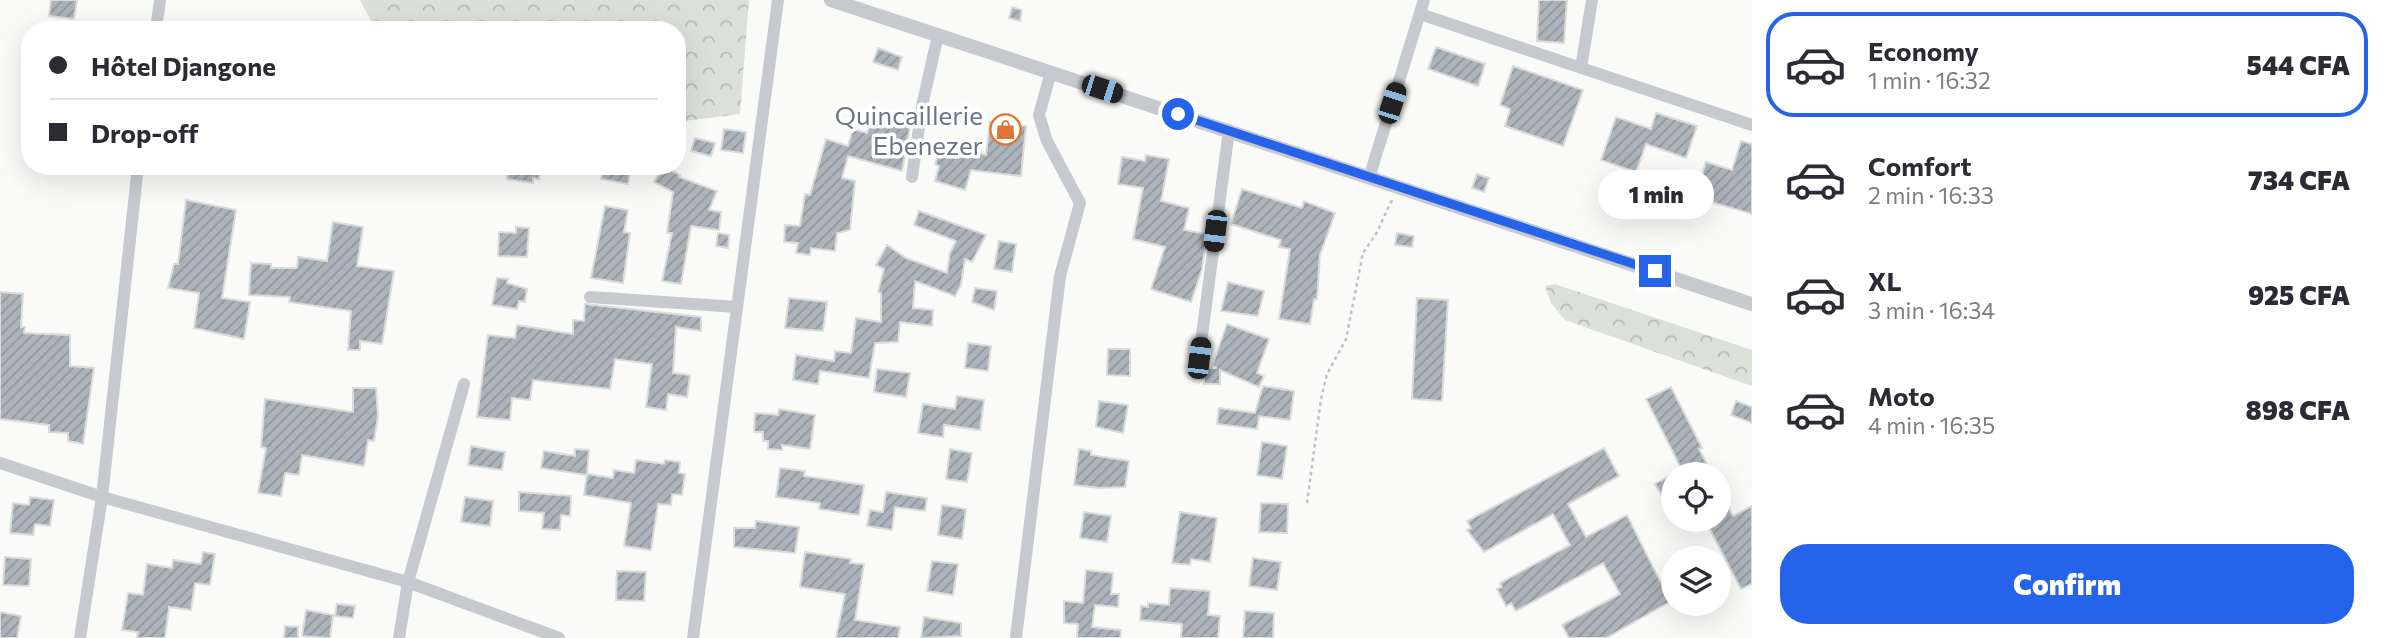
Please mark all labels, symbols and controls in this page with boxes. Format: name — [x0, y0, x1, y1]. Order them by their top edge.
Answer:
icon: car — [1784, 33, 1847, 96]
text: Economy — [1868, 35, 1979, 66]
text: 544 CFA — [2247, 49, 2350, 80]
text: Hôtel Djangone — [91, 50, 276, 81]
text: 1 min · 16:32 — [1868, 66, 1991, 94]
car — [1079, 73, 1126, 105]
car — [1376, 80, 1409, 126]
route start — [1162, 98, 1194, 130]
place label: Quincaillerie Ebenezer — [835, 99, 983, 160]
shop icon: Quincaillerie Ebenezer — [989, 112, 1023, 146]
text: Drop-off — [91, 117, 198, 148]
icon: car — [1784, 148, 1847, 211]
text: Comfort — [1868, 150, 1971, 181]
text: 734 CFA — [2248, 164, 2350, 195]
callout: 1 min — [1597, 170, 1713, 218]
text: 1 min — [1628, 180, 1684, 208]
text: 2 min · 16:33 — [1868, 181, 1994, 209]
car — [1203, 209, 1228, 253]
route end — [1639, 255, 1671, 287]
icon: car — [1784, 263, 1847, 326]
text: XL — [1868, 265, 1902, 296]
text: 925 CFA — [2248, 279, 2350, 310]
text: 3 min · 16:34 — [1868, 296, 1995, 324]
car — [1187, 336, 1212, 380]
icon: car — [1784, 378, 1847, 441]
text: Moto — [1868, 380, 1935, 411]
text: 898 CFA — [2246, 394, 2350, 425]
text: 4 min · 16:35 — [1868, 411, 1995, 439]
map controls — [1661, 462, 1731, 616]
button: locate — [1661, 462, 1731, 532]
button: Confirm — [1780, 544, 2354, 624]
button: layers — [1661, 546, 1731, 616]

